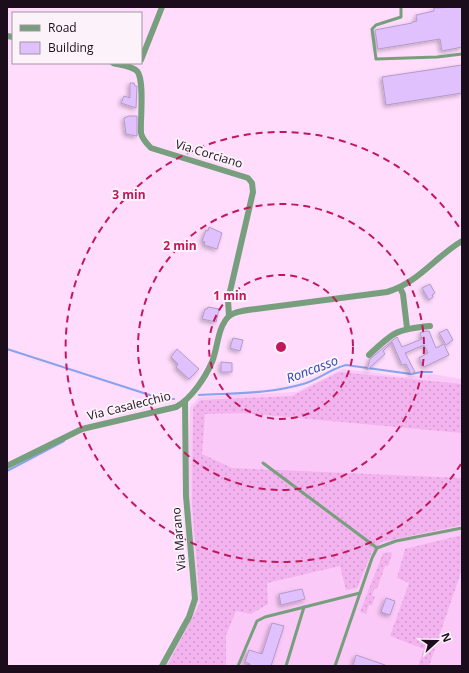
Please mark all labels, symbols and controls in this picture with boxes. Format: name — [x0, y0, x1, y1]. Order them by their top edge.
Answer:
legend — [12, 12, 142, 64]
text: Road — [48, 19, 77, 36]
text: Building — [48, 39, 94, 56]
street label: Via Corciano — [173, 135, 245, 172]
text: 3 min — [112, 186, 146, 203]
text: 2 min — [163, 237, 197, 254]
text: 1 min — [213, 287, 247, 304]
centre of rings — [274, 340, 288, 354]
water label: Roncasso — [284, 351, 340, 387]
street label: Via Casalecchio — [85, 387, 172, 424]
street label: Via Marano — [167, 507, 190, 571]
north arrow — [417, 621, 457, 661]
text: N — [438, 630, 455, 644]

